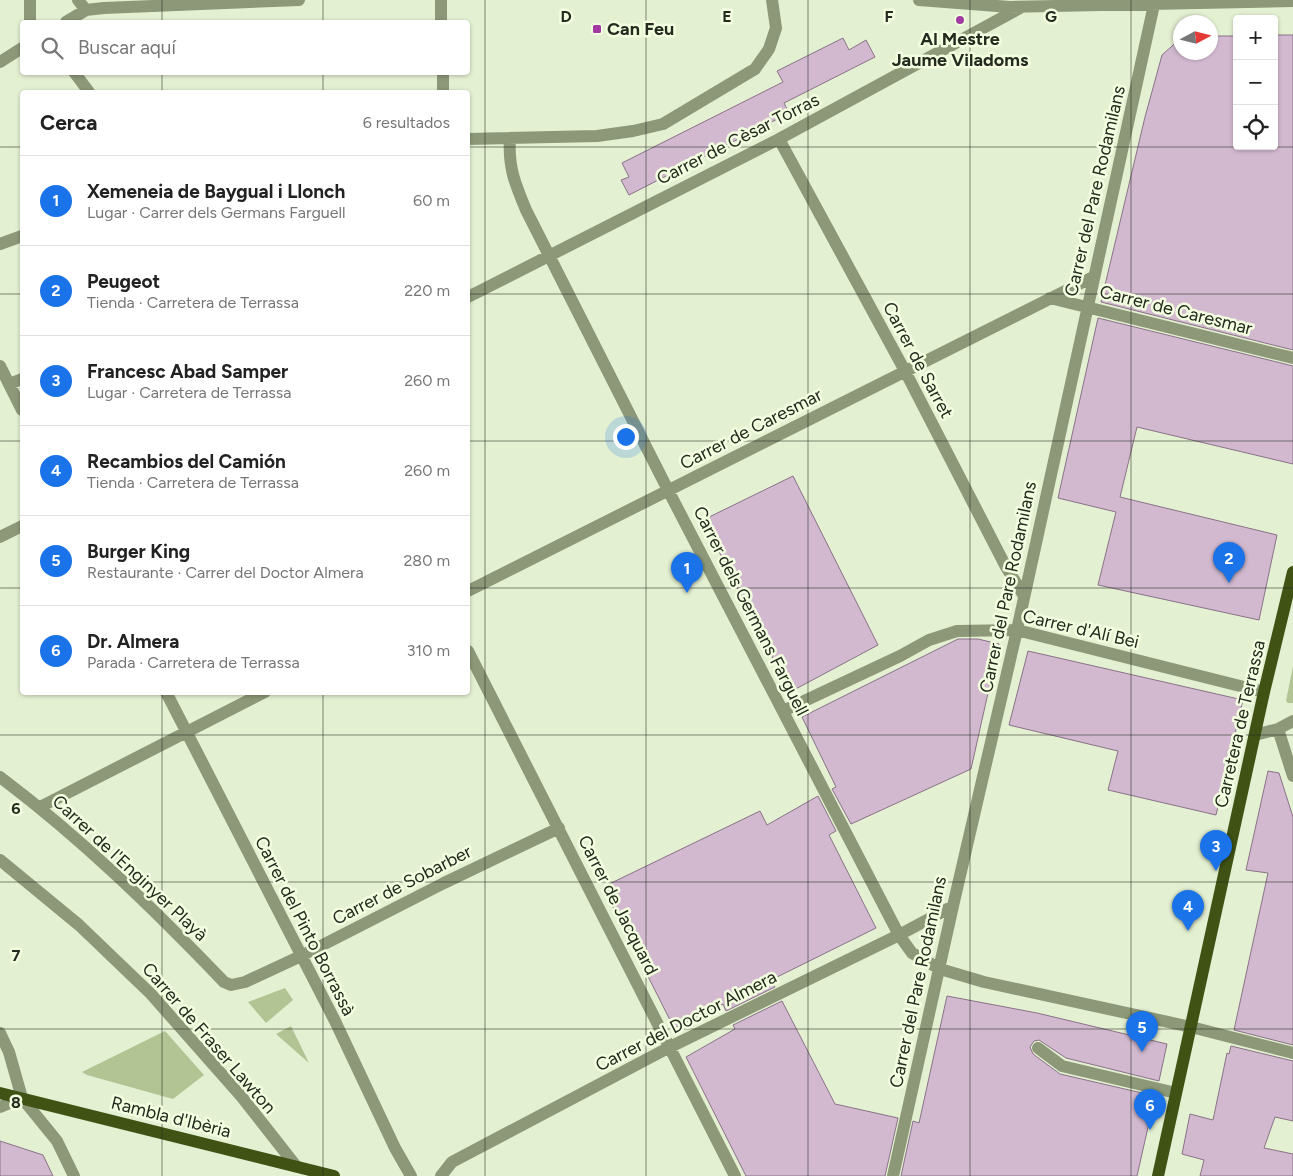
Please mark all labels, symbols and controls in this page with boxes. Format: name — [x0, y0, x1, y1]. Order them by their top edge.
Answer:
text: D — [560, 7, 572, 26]
text: E — [722, 7, 732, 26]
text: F — [885, 7, 894, 26]
text: G — [1045, 7, 1057, 26]
marker: Al Mestre Jaume Viladoms — [954, 14, 966, 26]
north arrow — [1173, 15, 1218, 60]
map controls — [1233, 15, 1278, 150]
button: + — [1233, 15, 1278, 60]
place label: Can Feu — [607, 18, 674, 40]
search box — [20, 20, 470, 75]
marker: Can Feu — [591, 23, 603, 35]
place label: Al Mestre Jaume Viladoms — [892, 28, 1029, 71]
icon: search — [38, 34, 66, 62]
text: Buscar aquí — [78, 36, 176, 59]
button: − — [1233, 60, 1278, 105]
street label: Carrer del Pare Rodamilans — [1060, 83, 1130, 299]
street label: Carrer de Cèsar Torras — [653, 88, 823, 190]
button: locate — [1233, 105, 1278, 150]
text: Cerca — [40, 110, 97, 135]
text: 6 resultados — [363, 113, 450, 132]
text: Xemeneia de Baygual i Llonch — [87, 180, 345, 203]
text: 1 — [53, 191, 59, 210]
text: 60 m — [413, 191, 450, 210]
text: Lugar · Carrer dels Germans Farguell — [87, 203, 346, 222]
text: Peugeot — [87, 270, 160, 293]
street label: Carrer de Caresmar — [1097, 280, 1255, 340]
text: 2 — [51, 281, 61, 300]
text: 220 m — [404, 281, 450, 300]
text: Tienda · Carretera de Terrassa — [87, 293, 299, 312]
street label: Carrer de Sarret — [878, 298, 958, 422]
text: Francesc Abad Samper — [87, 360, 288, 383]
text: 3 — [52, 371, 60, 390]
text: 260 m — [404, 371, 450, 390]
text: Lugar · Carretera de Terrassa — [87, 383, 291, 402]
street label: Carrer de Caresmar — [676, 384, 826, 474]
your location — [613, 424, 639, 450]
text: Recambios del Camión — [87, 450, 286, 473]
text: 4 — [51, 461, 61, 480]
text: 260 m — [404, 461, 450, 480]
text: Tienda · Carretera de Terrassa — [87, 473, 299, 492]
street label: Carrer del Pare Rodamilans — [975, 479, 1041, 695]
street label: Carrer dels Germans Farguell — [689, 503, 813, 719]
text: Burger King — [87, 540, 190, 563]
pin: 2 — [1213, 542, 1245, 583]
text: 5 — [51, 551, 61, 570]
text: 280 m — [403, 551, 450, 570]
pin: 1 — [671, 552, 703, 593]
text: Restaurante · Carrer del Doctor Almera — [87, 563, 364, 582]
street label: Carrer d'Alí Bei — [1021, 605, 1141, 653]
text: Dr. Almera — [87, 630, 179, 653]
street label: Carretera de Terrassa — [1210, 638, 1270, 810]
text: 6 — [51, 641, 61, 660]
text: 310 m — [407, 641, 450, 660]
text: Parada · Carretera de Terrassa — [87, 653, 300, 672]
street label: Carrer de l'Enginyer Playà — [48, 790, 212, 946]
text: 6 — [11, 799, 21, 818]
pin: 3 — [1200, 830, 1232, 871]
street label: Carrer de Jacquard — [573, 831, 663, 979]
street label: Carrer del Pinto Borrassà — [250, 833, 360, 1019]
street label: Carrer de Sobarber — [329, 840, 475, 930]
street label: Carrer del Pare Rodamilans — [885, 874, 951, 1090]
pin: 4 — [1172, 890, 1204, 931]
text: 7 — [12, 946, 21, 965]
street label: Carrer de Fraser Lawton — [137, 958, 281, 1118]
street label: Carrer del Doctor Almera — [592, 966, 780, 1076]
pin: 5 — [1126, 1011, 1158, 1052]
pin: 6 — [1134, 1089, 1166, 1130]
street label: Rambla d'Ibèria — [109, 1091, 233, 1143]
text: 8 — [11, 1093, 21, 1112]

